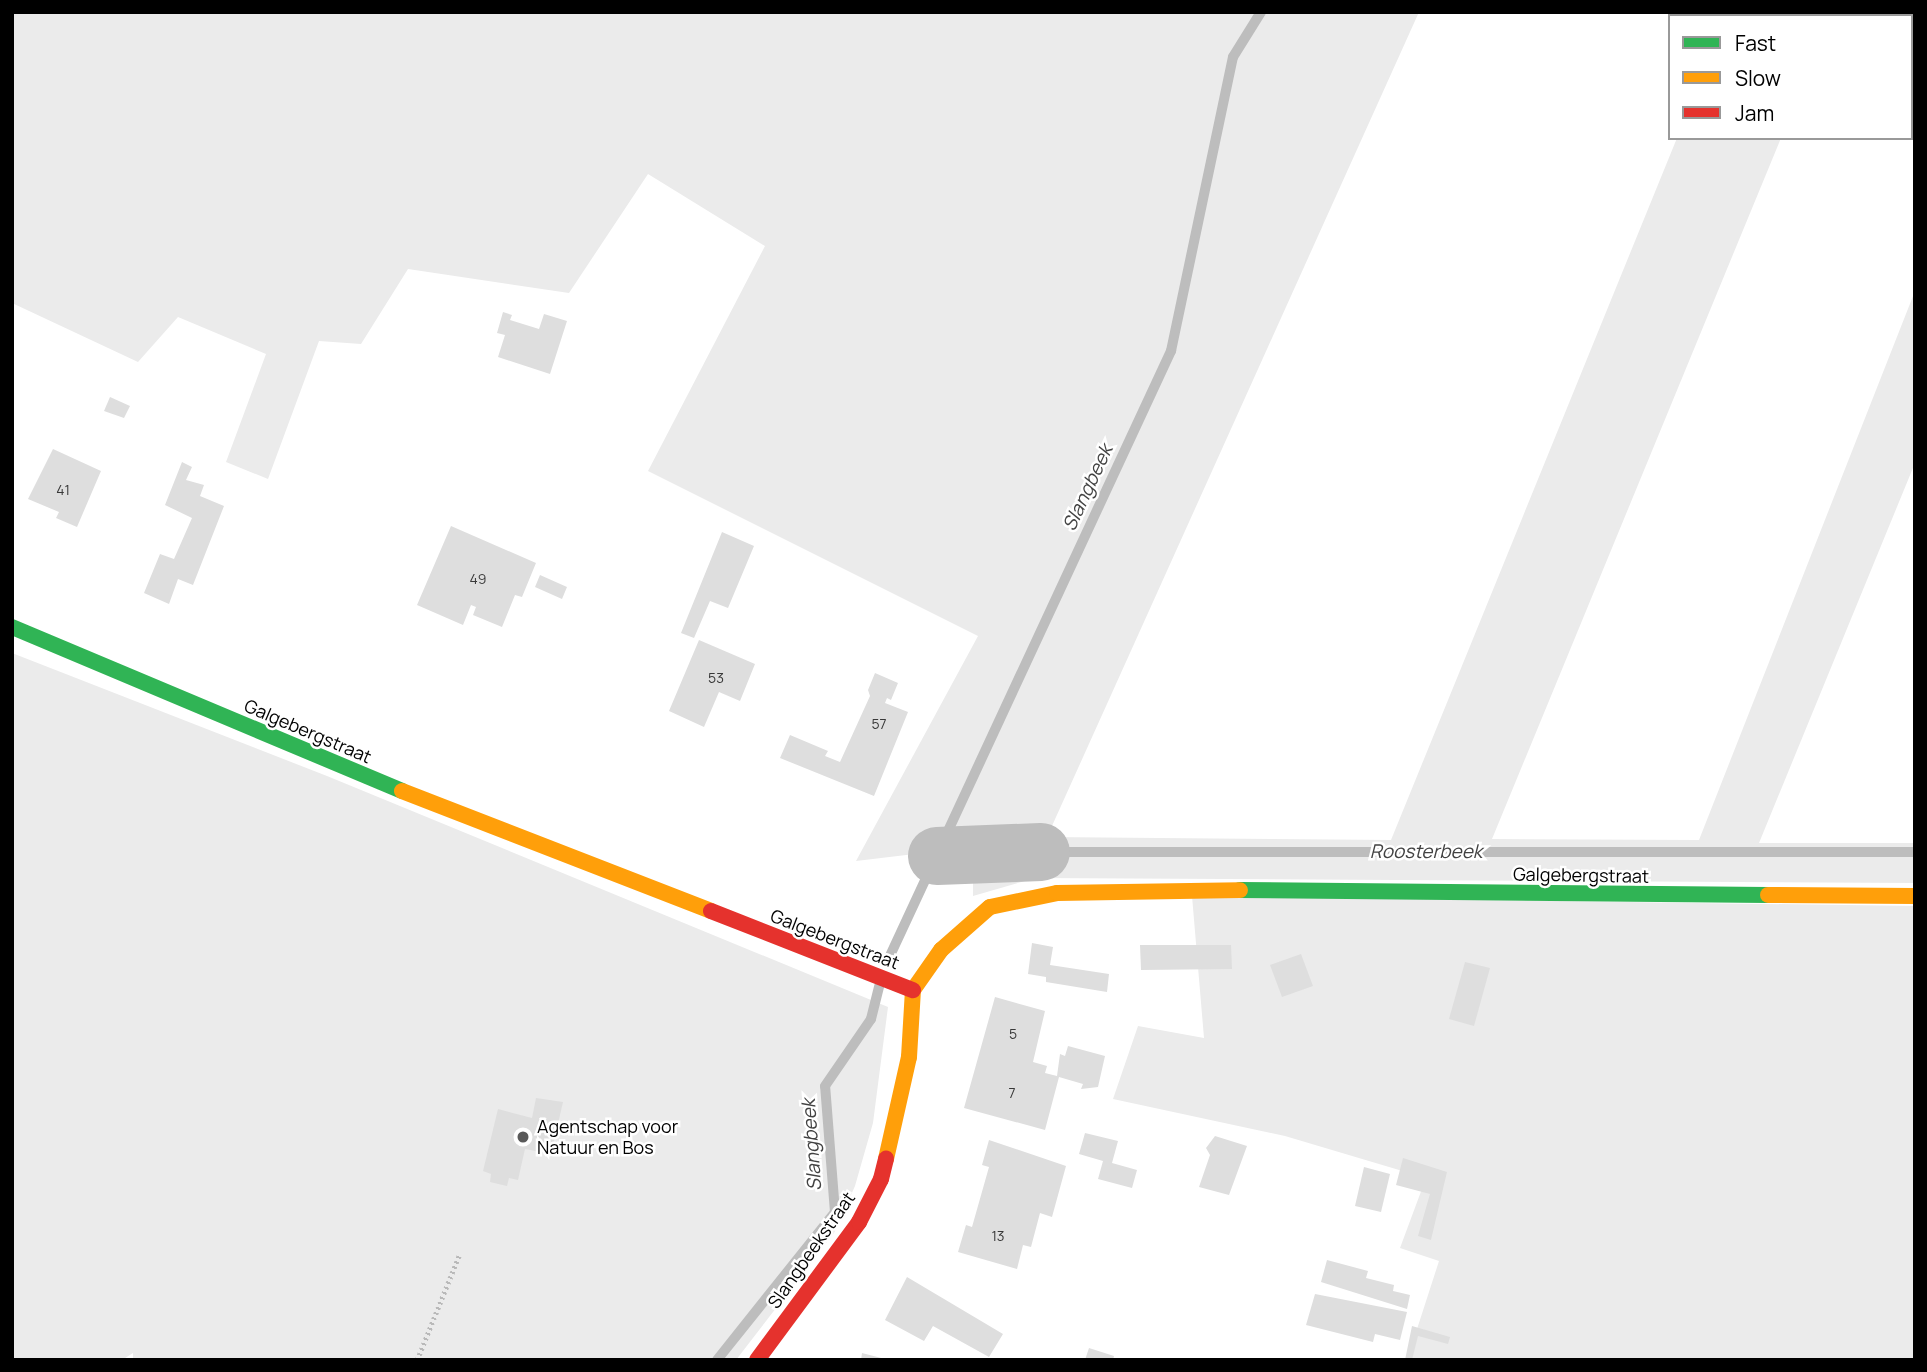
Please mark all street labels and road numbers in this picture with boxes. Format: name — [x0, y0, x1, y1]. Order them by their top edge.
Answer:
street label: Galgebergstraat — [241, 694, 375, 768]
street label: Galgebergstraat — [1513, 863, 1649, 887]
street label: Galgebergstraat — [768, 905, 902, 973]
street label: Slangbeekstraat — [763, 1188, 859, 1312]

